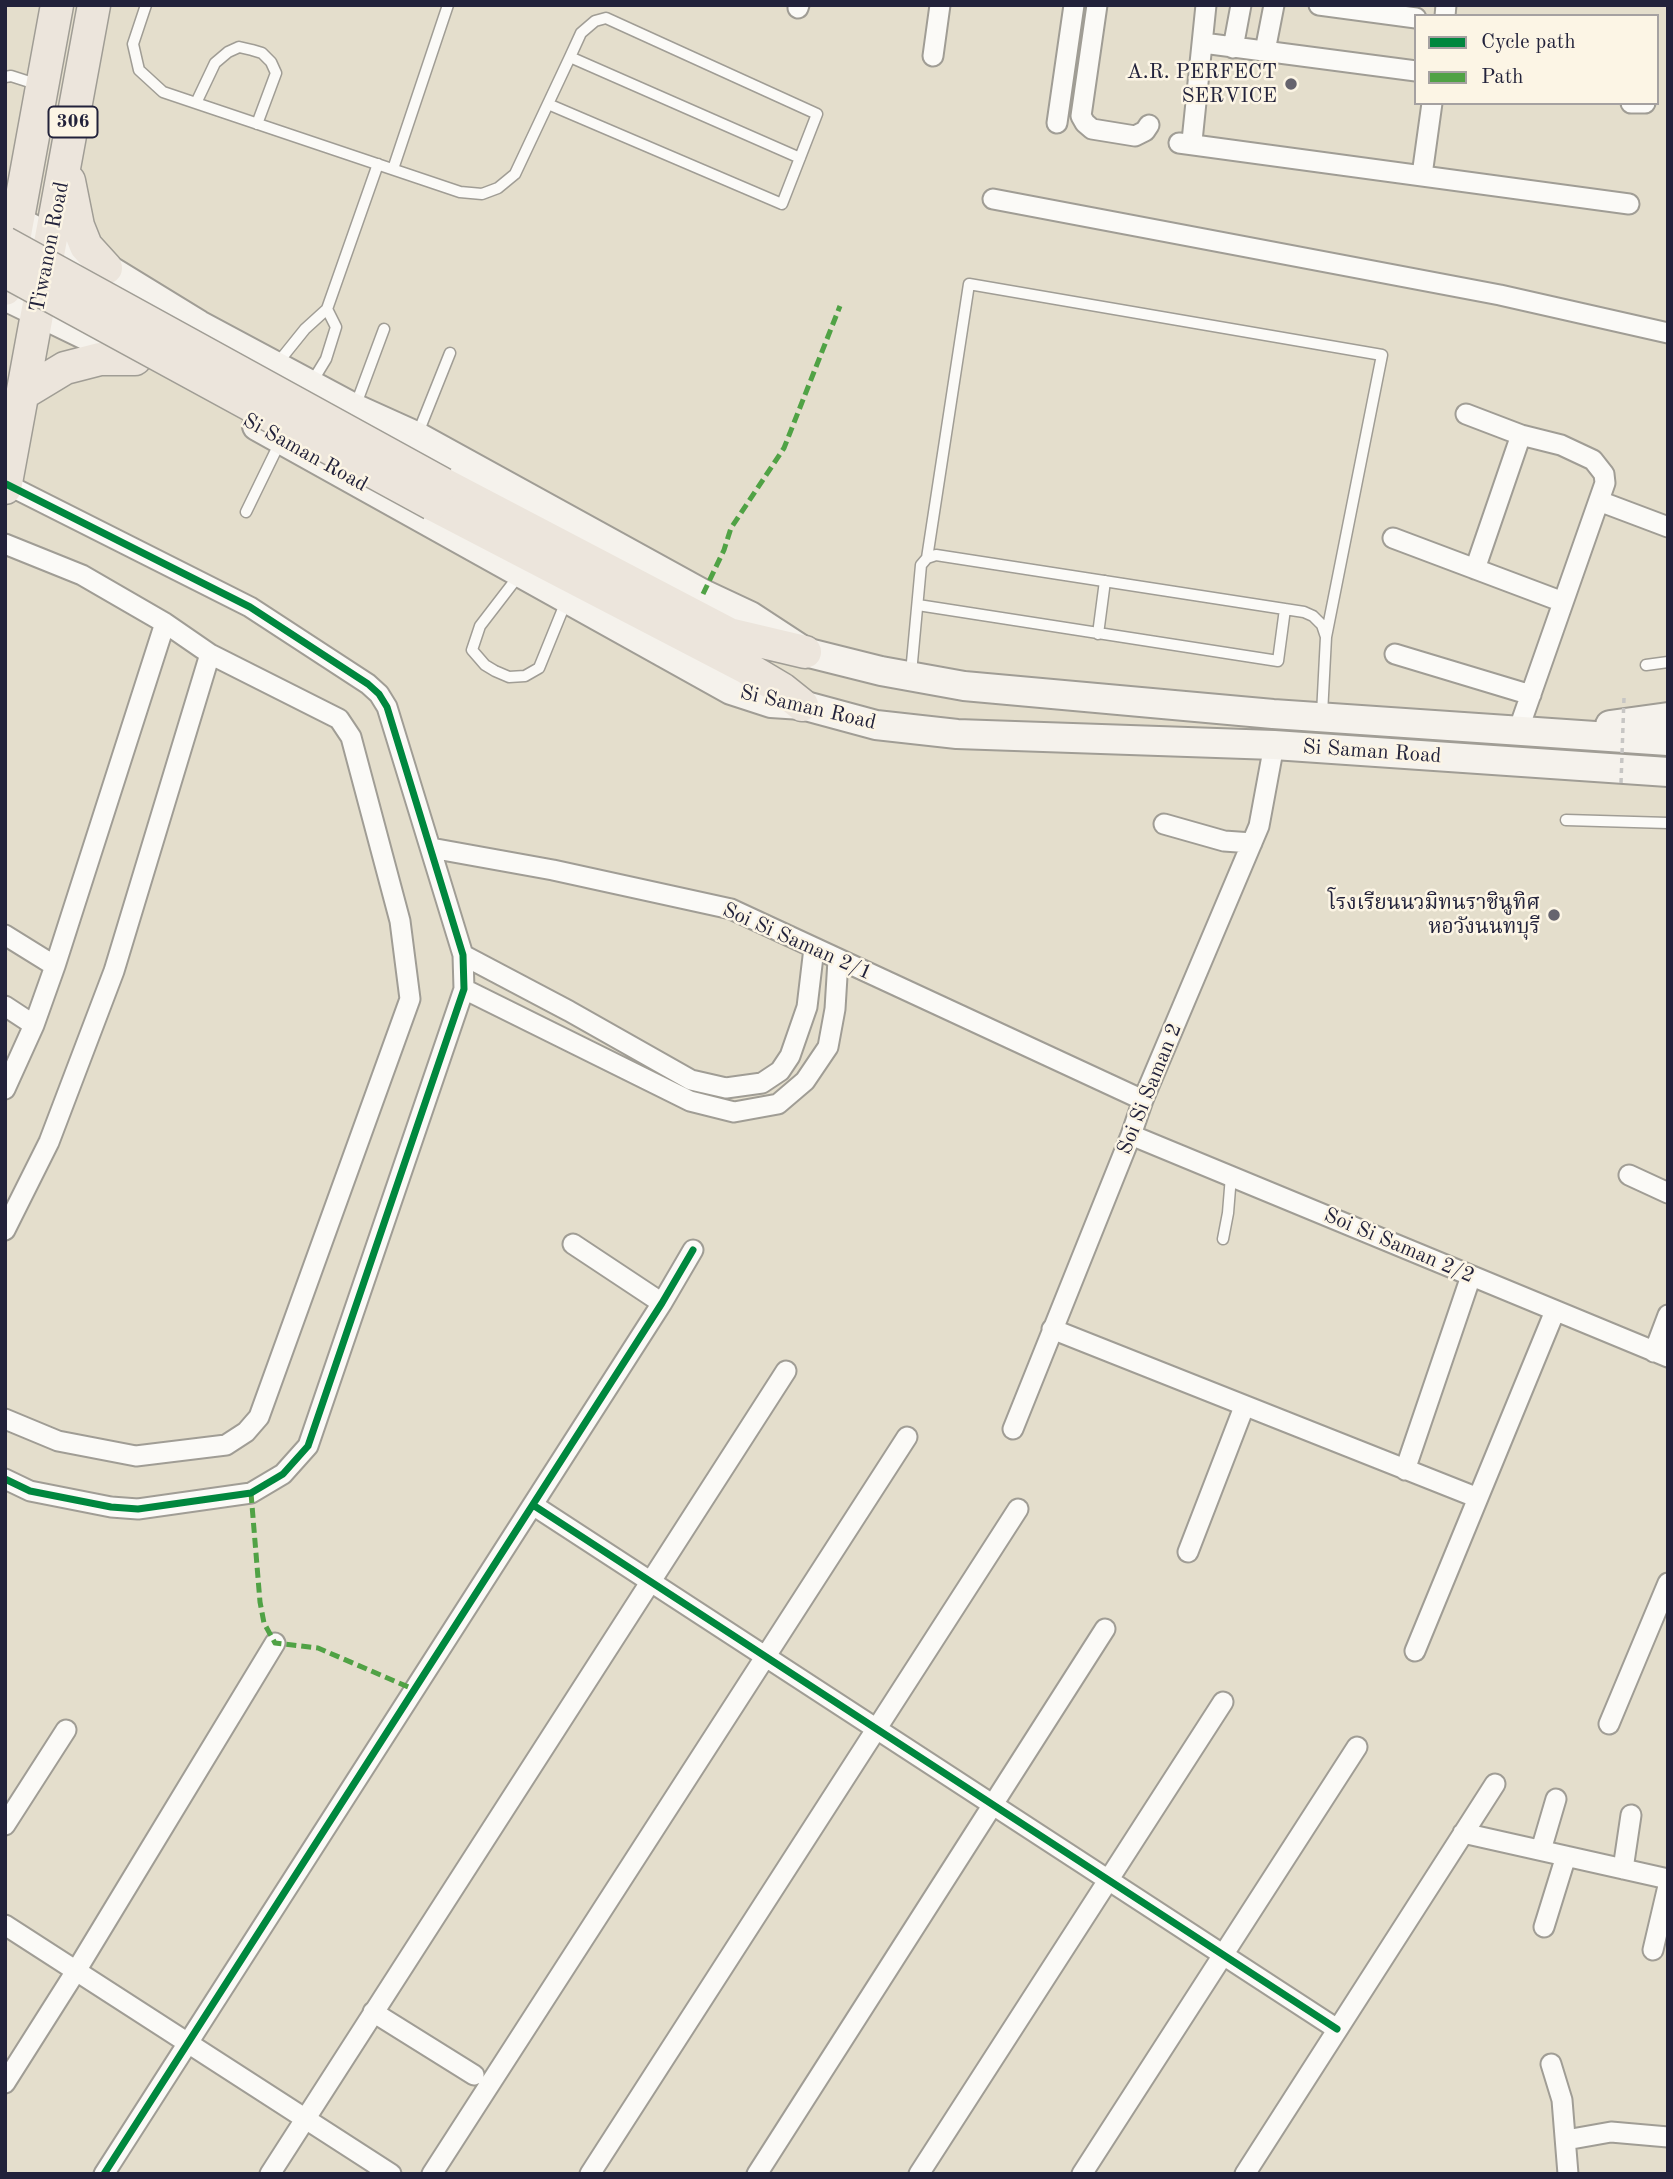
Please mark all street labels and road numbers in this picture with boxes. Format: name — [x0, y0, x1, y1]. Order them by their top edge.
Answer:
road number: 306 — [48, 106, 98, 138]
street label: Tiwanon Road — [25, 180, 75, 314]
street label: Si Saman Road — [238, 408, 372, 498]
street label: Si Saman Road — [737, 680, 879, 736]
street label: Si Saman Road — [1302, 735, 1442, 769]
street label: Soi Si Saman 2/1 — [718, 898, 876, 986]
street label: Soi Si Saman 2 — [1112, 1020, 1188, 1158]
street label: Soi Si Saman 2/2 — [1320, 1203, 1478, 1289]

